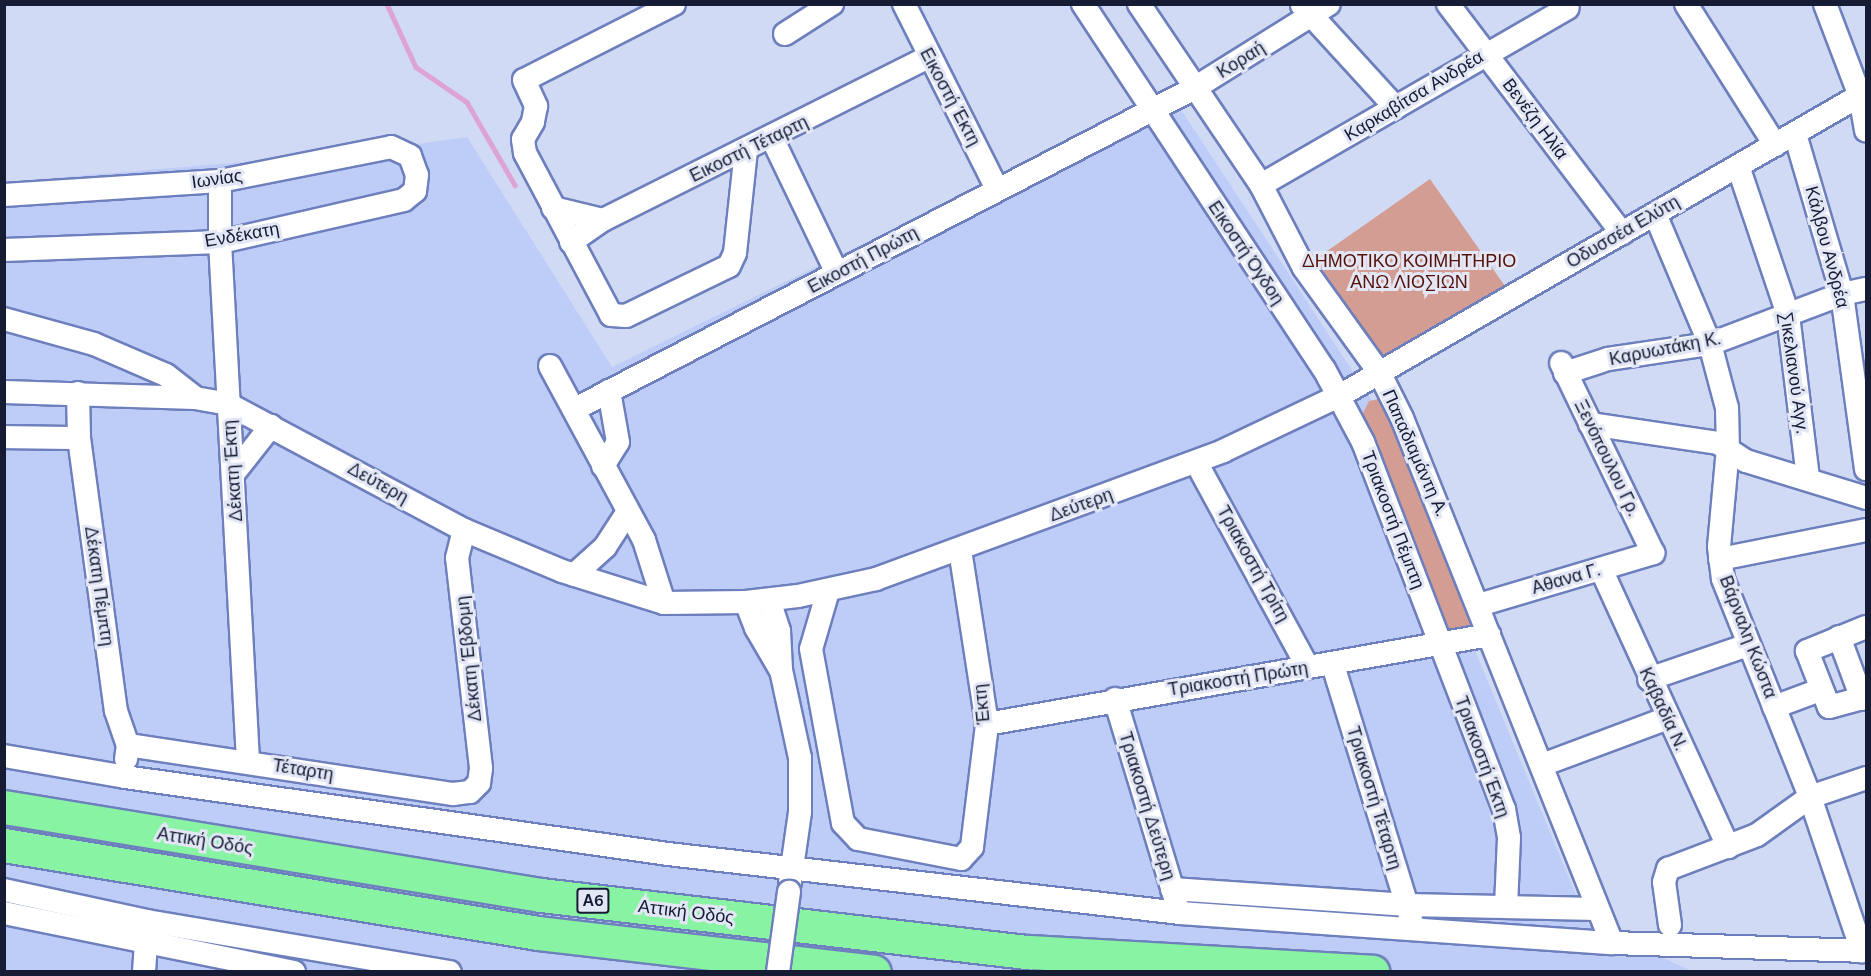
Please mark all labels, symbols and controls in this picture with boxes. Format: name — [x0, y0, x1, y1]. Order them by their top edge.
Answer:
street label: Κοραή — [1213, 37, 1269, 83]
street label: Εικοστή Έκτη — [915, 44, 985, 150]
street label: Καρκαβίτσα Ανδρέα — [1341, 46, 1487, 146]
street label: Βενέζη Ηλία — [1498, 74, 1572, 164]
street label: Εικοστή Τέταρτη — [686, 111, 812, 187]
street label: Ιωνίας — [190, 165, 244, 193]
street label: Κάλβου Ανδρέα — [1800, 184, 1854, 310]
street label: Οδυσσέα Ελύτη — [1563, 191, 1683, 273]
street label: Εικοστή Όγδοη — [1203, 197, 1289, 309]
street label: Ενδέκατη — [203, 218, 281, 252]
street label: Εικοστή Πρώτη — [804, 222, 922, 298]
park label: ΔΗΜΟΤΙΚΟ ΚΟΙΜΗΤΗΡΙΟ ΑΝΩ ΛΙΟΣΙΩΝ — [1302, 251, 1516, 294]
street label: Σικελιανού Αγγ. — [1775, 311, 1813, 435]
street label: Καρυωτάκη Κ. — [1607, 328, 1723, 370]
street label: Παπαδιαμάντη Α. — [1377, 386, 1453, 520]
street label: Ξενόπουλου Γρ. — [1570, 396, 1644, 520]
street label: Δέκατη Έκτη — [219, 419, 247, 523]
street label: Τριακοστή Πέμπτη — [1357, 448, 1429, 592]
street label: Δεύτερη — [344, 457, 412, 509]
street label: Δεύτερη — [1046, 484, 1116, 526]
street label: Τριακοστή Τρίτη — [1212, 502, 1294, 626]
street label: Δέκατη Πέμπτη — [80, 525, 118, 647]
street label: Αθανα Γ. — [1529, 559, 1603, 599]
street label: Βάρναλη Κώστα — [1715, 572, 1781, 702]
street label: Δέκατη Έβδομη — [452, 595, 486, 723]
street label: Τριακοστή Πρώτη — [1166, 657, 1310, 701]
street label: Καβαδία Ν. — [1634, 664, 1692, 754]
street label: Έκτη — [969, 683, 995, 725]
street label: Τριακοστή Έκτη — [1450, 693, 1514, 821]
street label: Τριακοστή Τέταρτη — [1342, 724, 1406, 872]
street label: Τριακοστή Δεύτερη — [1114, 729, 1180, 883]
street label: Τέταρτη — [271, 755, 335, 785]
street label: Αττική Οδός — [156, 823, 254, 859]
road number: Α6 — [575, 888, 611, 914]
street label: Αττική Οδός — [637, 895, 735, 929]

